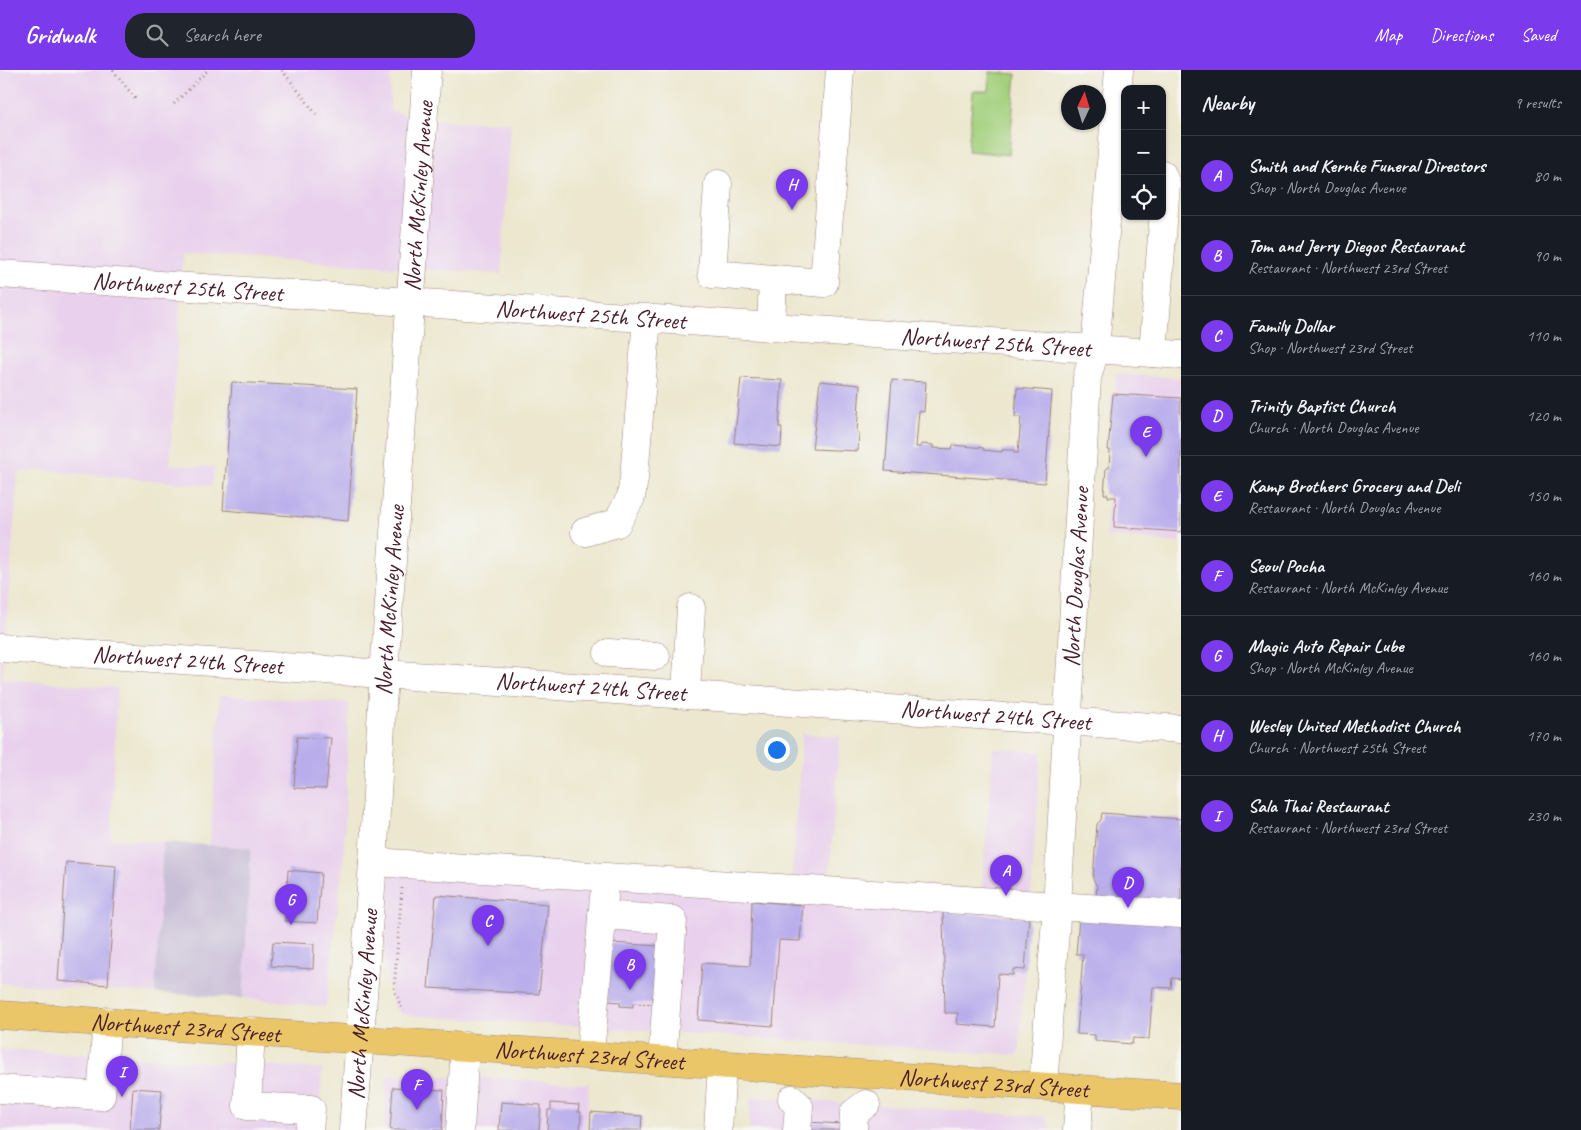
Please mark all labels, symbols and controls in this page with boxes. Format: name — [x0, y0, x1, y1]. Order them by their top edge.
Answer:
search box — [125, 13, 475, 58]
text: Gridwalk — [25, 20, 95, 50]
icon: search — [143, 21, 171, 49]
text: Search here — [183, 23, 261, 47]
text: Map — [1375, 24, 1402, 46]
text: Directions — [1430, 24, 1493, 46]
text: Saved — [1521, 24, 1556, 46]
north arrow — [1061, 85, 1106, 130]
map controls — [1121, 85, 1166, 220]
button: + — [1121, 85, 1166, 130]
text: Nearby — [1201, 90, 1254, 116]
text: 9 results — [1514, 93, 1561, 113]
street label: North McKinley Avenue — [396, 98, 440, 292]
button: − — [1121, 130, 1166, 175]
text: Smith and Kernke Funeral Directors — [1248, 154, 1485, 178]
text: A — [1213, 166, 1221, 186]
text: 80 m — [1534, 166, 1561, 186]
pin: H — [776, 169, 808, 210]
button: locate — [1121, 175, 1166, 220]
text: Shop · North Douglas Avenue — [1248, 178, 1406, 198]
text: Tom and Jerry Diegos Restaurant — [1248, 234, 1464, 258]
text: B — [1213, 246, 1221, 266]
text: 90 m — [1534, 246, 1561, 266]
text: Restaurant · Northwest 23rd Street — [1248, 258, 1447, 278]
street label: Northwest 25th Street — [91, 265, 286, 308]
street label: Northwest 25th Street — [494, 293, 689, 336]
text: Family Dollar — [1248, 314, 1334, 338]
street label: Northwest 25th Street — [900, 321, 1094, 364]
text: C — [1213, 326, 1221, 346]
text: 110 m — [1527, 326, 1561, 346]
text: Shop · Northwest 23rd Street — [1248, 338, 1412, 358]
text: Trinity Baptist Church — [1248, 394, 1396, 418]
text: D — [1212, 406, 1222, 426]
text: 120 m — [1527, 406, 1561, 426]
pin: E — [1130, 416, 1162, 457]
text: Church · North Douglas Avenue — [1248, 418, 1419, 438]
text: Kamp Brothers Grocery and Deli — [1248, 474, 1459, 498]
street label: North Douglas Avenue — [1056, 484, 1096, 668]
text: E — [1213, 486, 1221, 506]
text: 150 m — [1527, 486, 1561, 506]
text: Restaurant · North Douglas Avenue — [1248, 498, 1440, 518]
street label: North McKinley Avenue — [368, 502, 411, 696]
text: Seoul Pocha — [1248, 554, 1324, 578]
text: F — [1213, 566, 1221, 586]
text: 160 m — [1527, 566, 1561, 586]
text: Restaurant · North McKinley Avenue — [1248, 578, 1448, 598]
text: Magic Auto Repair Lube — [1248, 634, 1404, 658]
street label: Northwest 24th Street — [92, 639, 286, 681]
text: G — [1213, 646, 1221, 666]
text: 160 m — [1527, 646, 1561, 666]
text: Shop · North McKinley Avenue — [1248, 658, 1413, 678]
street label: Northwest 24th Street — [495, 665, 689, 708]
street label: Northwest 24th Street — [900, 693, 1094, 737]
text: Wesley United Methodist Church — [1248, 714, 1461, 738]
text: H — [1212, 726, 1222, 746]
text: 170 m — [1527, 726, 1561, 746]
your location — [764, 737, 790, 763]
text: Church · Northwest 25th Street — [1248, 738, 1426, 758]
text: Sala Thai Restaurant — [1248, 794, 1388, 818]
text: I — [1214, 806, 1220, 826]
text: 230 m — [1527, 806, 1561, 826]
text: Restaurant · Northwest 23rd Street — [1248, 818, 1447, 838]
pin: A — [990, 855, 1022, 896]
pin: D — [1112, 867, 1144, 908]
pin: G — [275, 884, 307, 925]
pin: C — [472, 905, 504, 946]
street label: North McKinley Avenue — [340, 906, 385, 1100]
pin: B — [614, 949, 646, 990]
street label: Northwest 23rd Street — [90, 1006, 283, 1049]
street label: Northwest 23rd Street — [494, 1034, 687, 1077]
pin: I — [106, 1056, 138, 1097]
street label: Northwest 23rd Street — [898, 1062, 1091, 1105]
pin: F — [401, 1069, 433, 1110]

